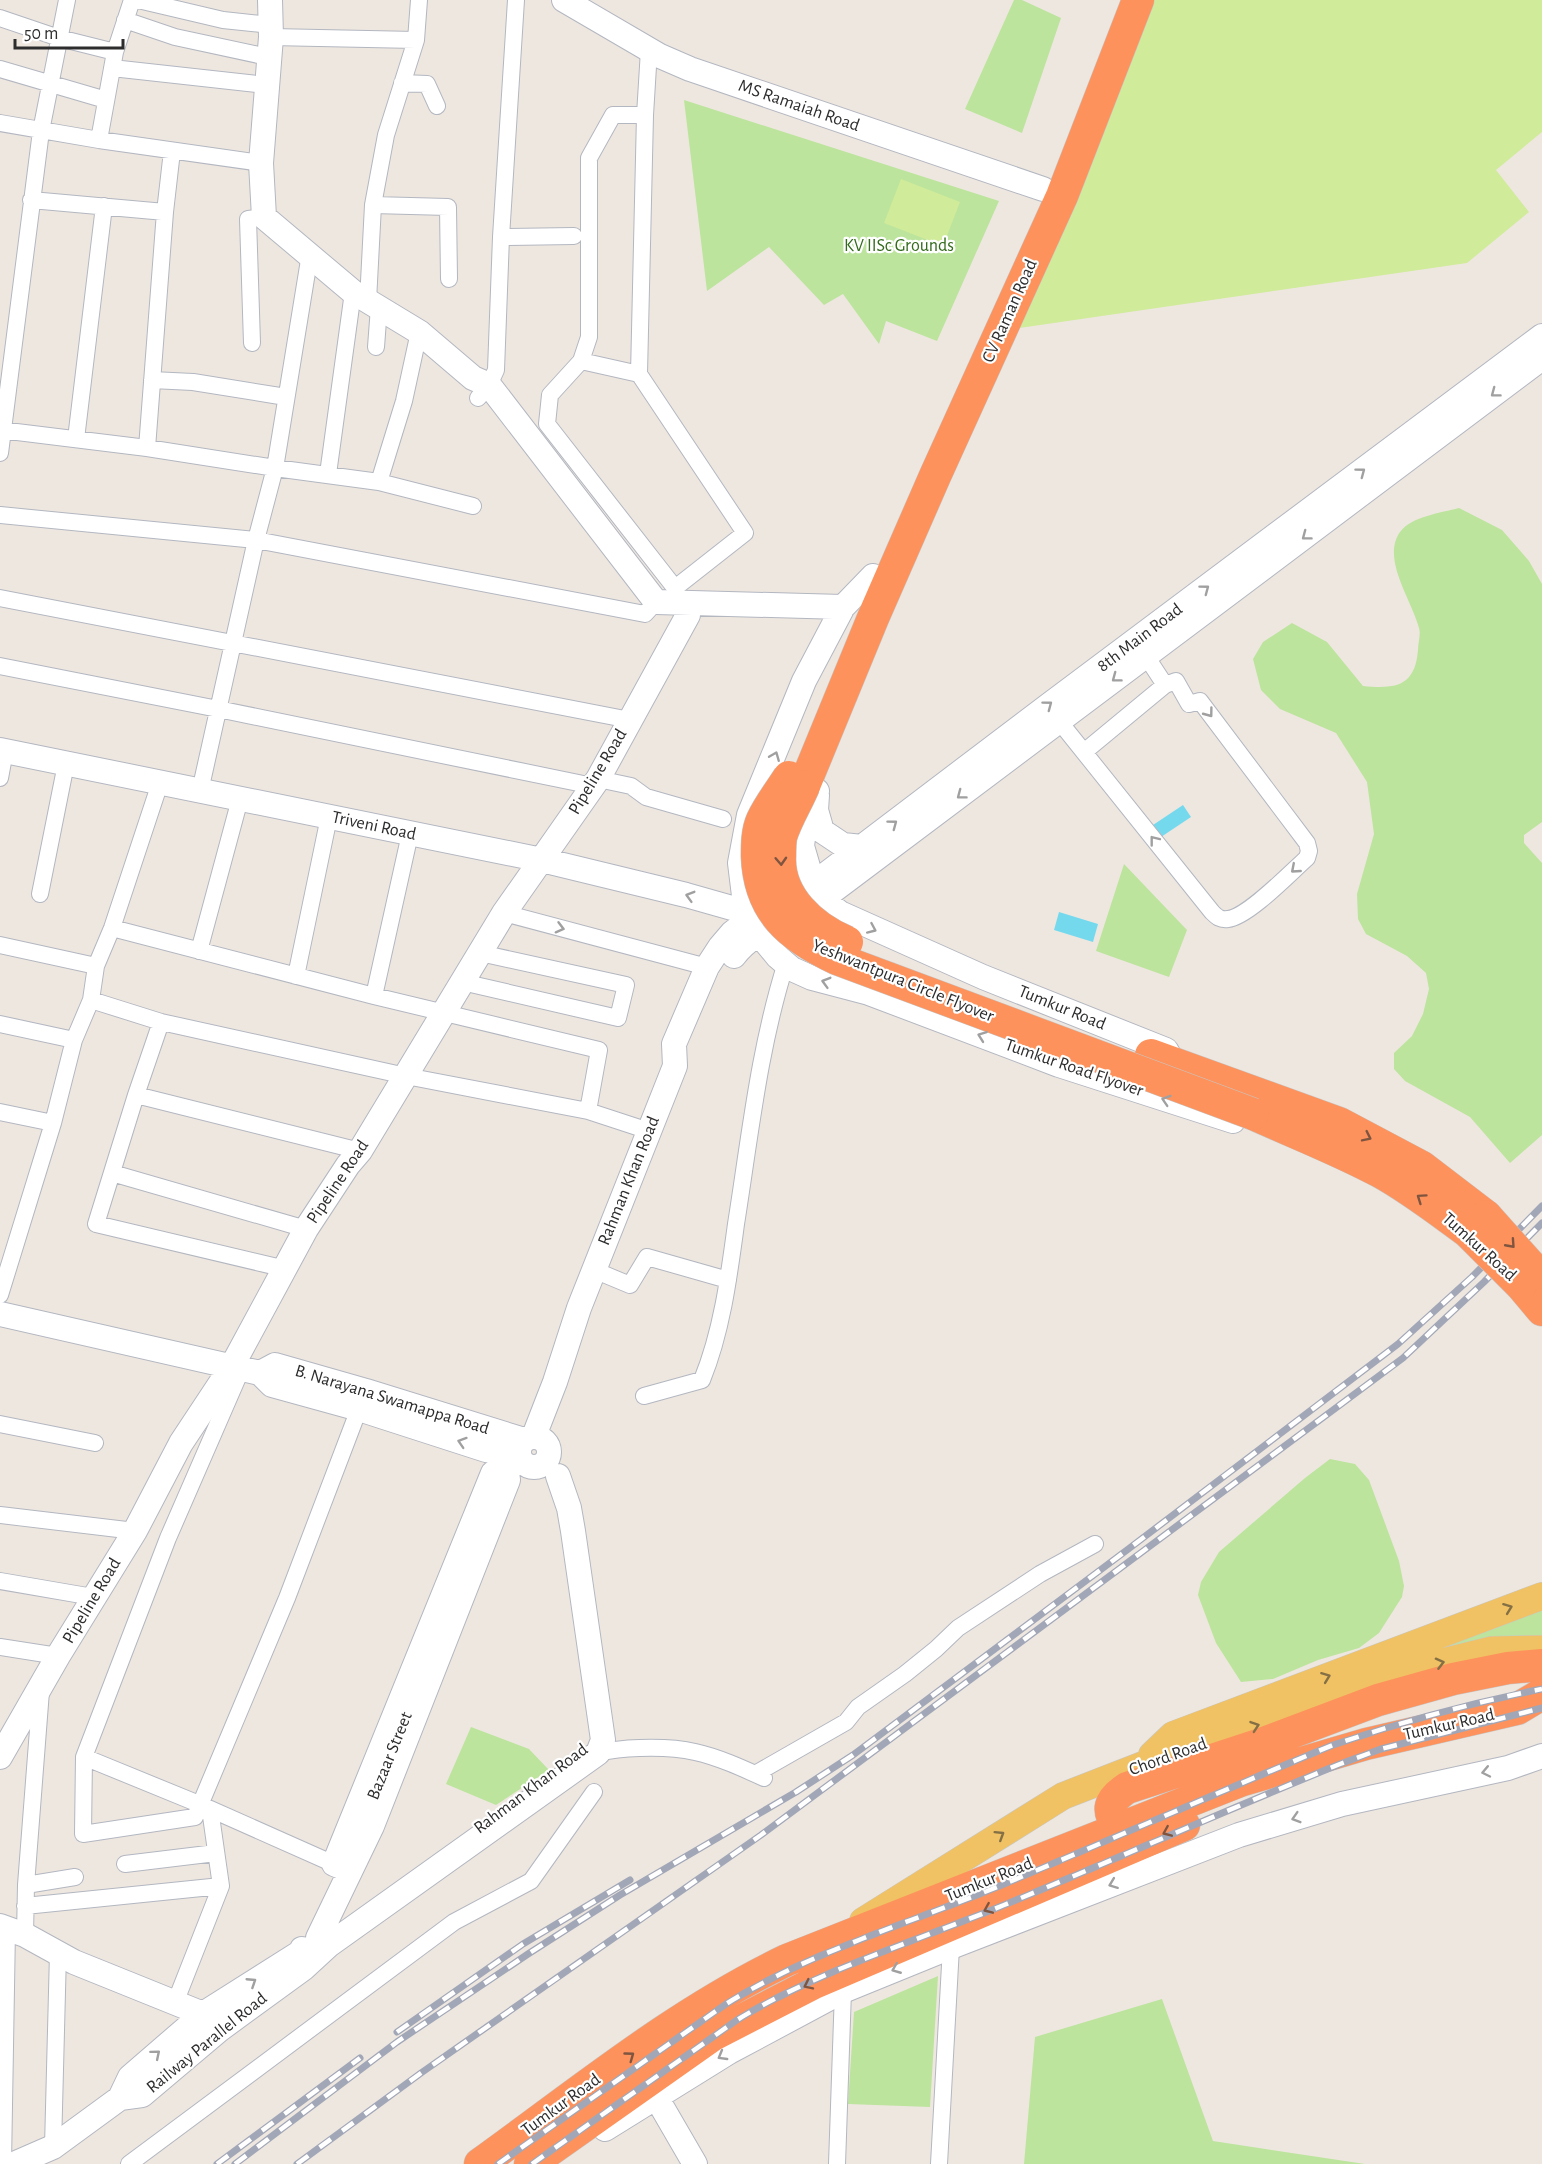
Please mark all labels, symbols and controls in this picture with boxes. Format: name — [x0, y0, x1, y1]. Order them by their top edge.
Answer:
scale bar — [15, 12, 123, 50]
text: 50 m — [24, 25, 58, 43]
street label: MS Ramaiah Road — [736, 77, 862, 135]
park label: KV IISc Grounds — [844, 237, 954, 255]
street label: CV Raman Road — [979, 257, 1041, 365]
one-way arrow — [1491, 386, 1502, 397]
one-way arrow — [1354, 468, 1365, 479]
one-way arrow — [1301, 528, 1312, 539]
one-way arrow — [1198, 585, 1209, 596]
street label: 8th Main Road — [1094, 600, 1186, 676]
one-way arrow — [1112, 671, 1123, 682]
one-way arrow — [1042, 702, 1053, 713]
one-way arrow — [1202, 706, 1213, 717]
street label: Pipeline Road — [565, 726, 631, 818]
one-way arrow — [768, 751, 780, 762]
one-way arrow — [956, 788, 967, 799]
street label: Triveni Road — [330, 808, 418, 844]
one-way arrow — [887, 820, 898, 831]
one-way arrow — [1151, 836, 1162, 847]
one-way arrow — [774, 856, 787, 865]
one-way arrow — [1291, 862, 1302, 873]
one-way arrow — [685, 891, 695, 903]
one-way arrow — [554, 921, 565, 933]
one-way arrow — [866, 921, 877, 933]
street label: Yeshwantpura Circle Flyover — [810, 936, 997, 1026]
one-way arrow — [821, 976, 831, 989]
street label: Tumkur Road — [1016, 982, 1108, 1034]
one-way arrow — [977, 1030, 988, 1043]
street label: Tumkur Road Flyover — [1002, 1036, 1146, 1100]
one-way arrow — [1161, 1095, 1172, 1107]
street label: Rahman Khan Road — [595, 1114, 663, 1248]
one-way arrow — [1361, 1130, 1372, 1142]
street label: Pipeline Road — [304, 1137, 372, 1227]
one-way arrow — [1416, 1194, 1427, 1205]
street label: Tumkur Road — [1439, 1209, 1519, 1285]
one-way arrow — [1504, 1238, 1515, 1248]
street label: B. Narayana Swamappa Road — [293, 1362, 491, 1438]
one-way arrow — [457, 1437, 468, 1449]
street label: Pipeline Road — [59, 1555, 125, 1647]
one-way arrow — [1502, 1603, 1513, 1616]
one-way arrow — [1434, 1658, 1444, 1671]
one-way arrow — [1320, 1672, 1331, 1685]
street label: Tumkur Road — [1402, 1706, 1496, 1744]
street label: Bazaar Street — [364, 1709, 416, 1802]
one-way arrow — [1249, 1721, 1260, 1734]
street label: Chord Road — [1127, 1735, 1209, 1779]
street label: Rahman Khan Road — [471, 1740, 591, 1838]
one-way arrow — [1481, 1765, 1491, 1778]
one-way arrow — [1291, 1811, 1302, 1823]
one-way arrow — [1162, 1825, 1173, 1837]
one-way arrow — [994, 1830, 1004, 1842]
street label: Tumkur Road — [943, 1854, 1035, 1906]
one-way arrow — [1108, 1877, 1119, 1890]
one-way arrow — [983, 1901, 994, 1913]
one-way arrow — [892, 1962, 903, 1974]
one-way arrow — [804, 1978, 815, 1990]
one-way arrow — [246, 1979, 257, 1990]
street label: Railway Parallel Road — [144, 1989, 270, 2097]
one-way arrow — [718, 2049, 728, 2060]
one-way arrow — [149, 2050, 160, 2061]
one-way arrow — [623, 2052, 634, 2063]
street label: Tumkur Road — [518, 2070, 604, 2140]

